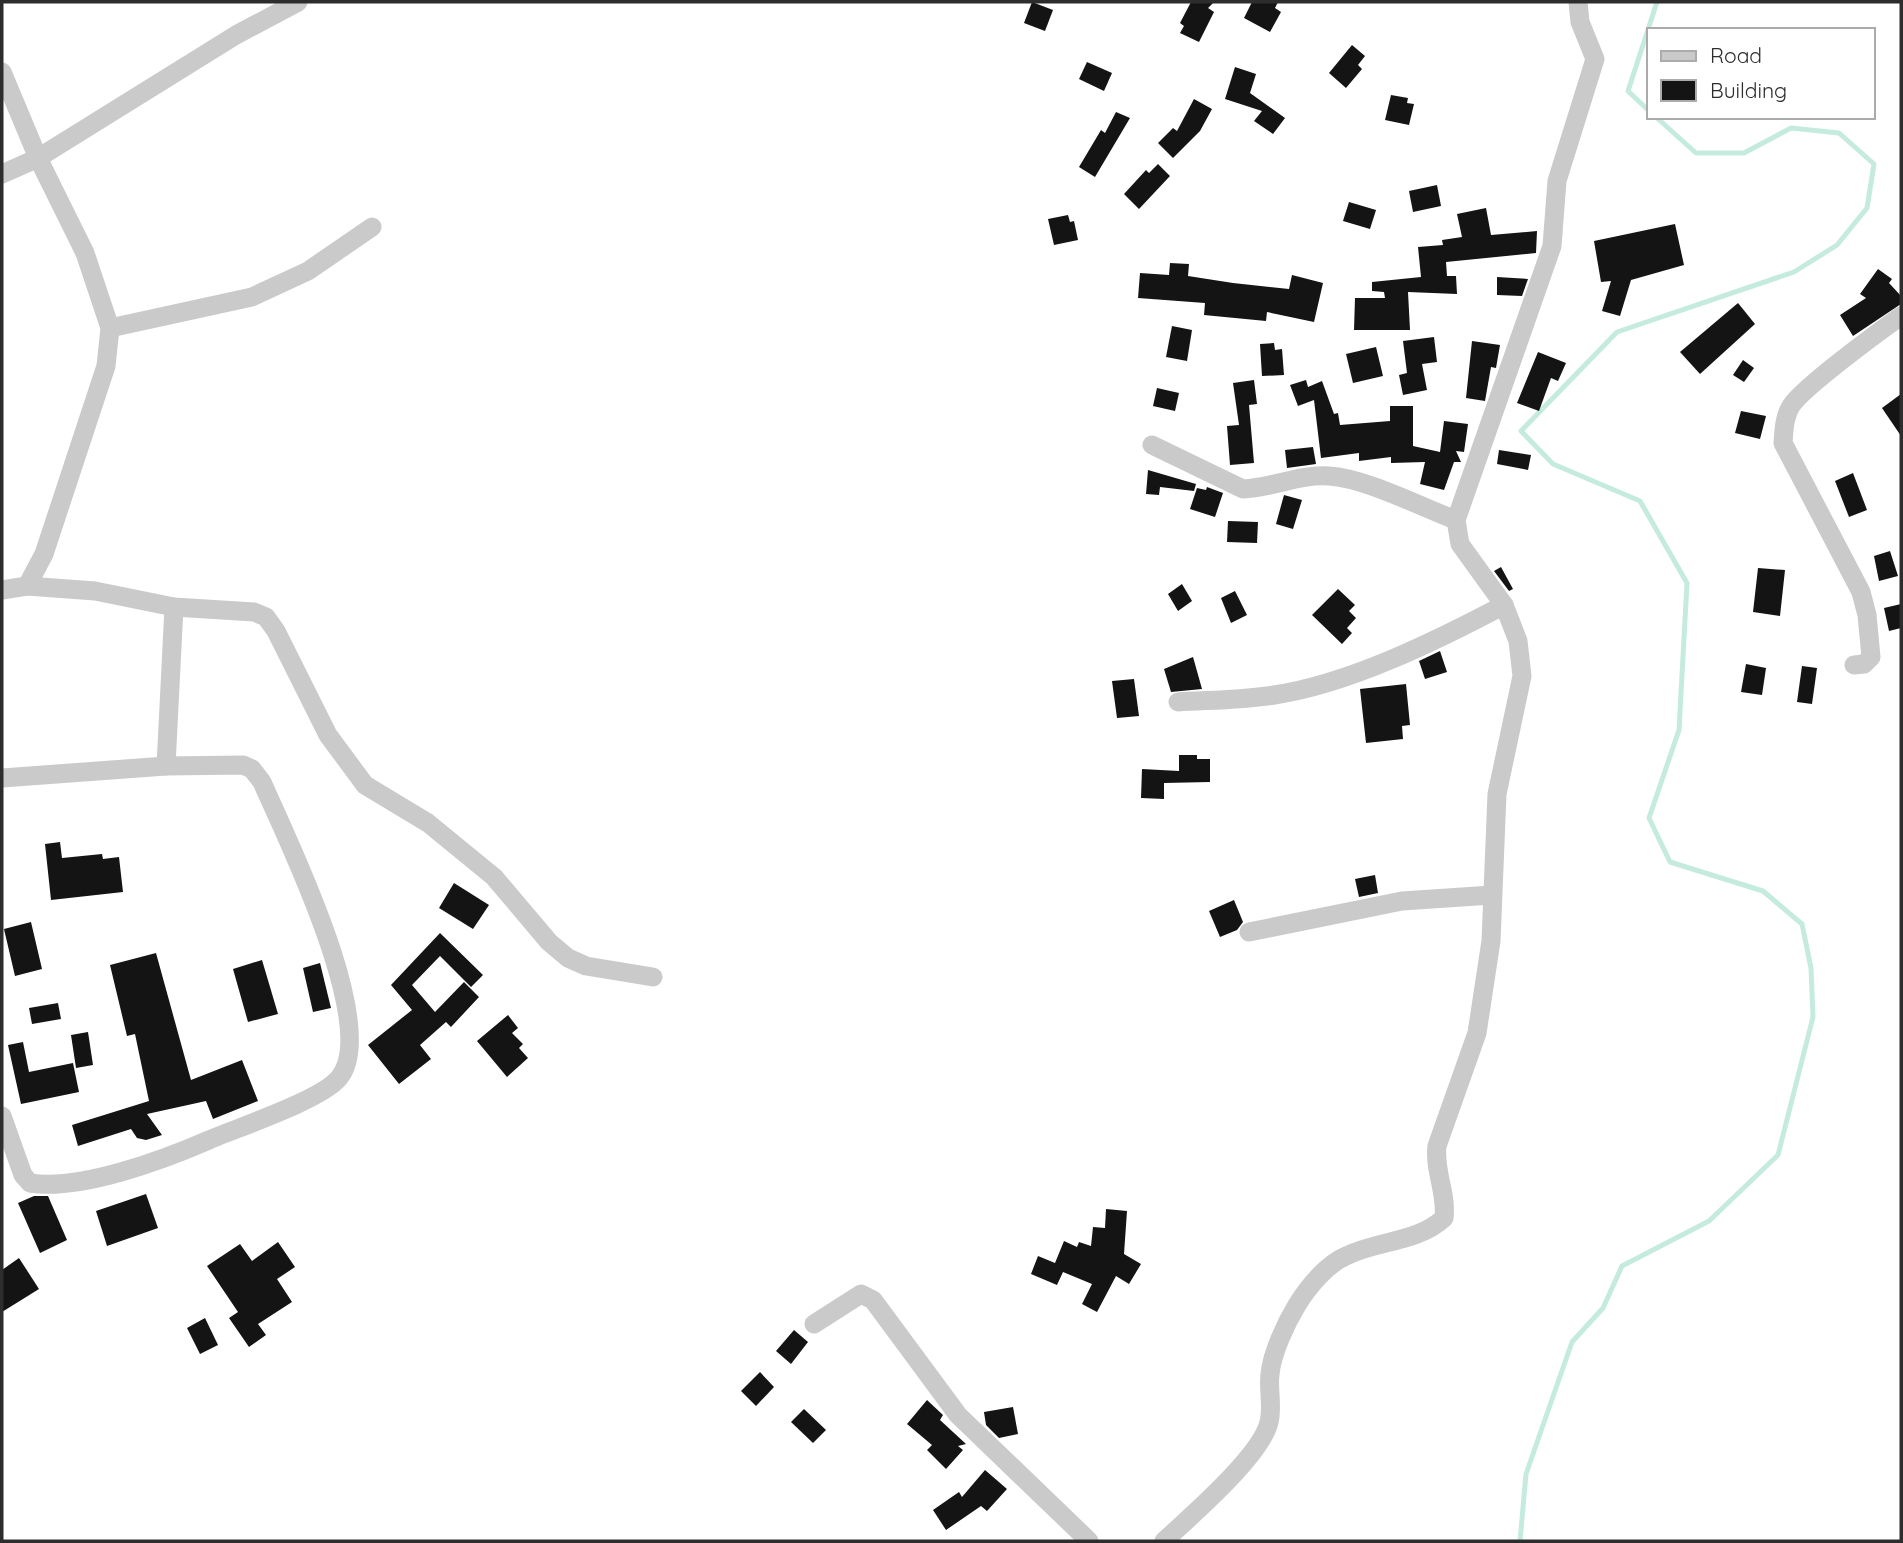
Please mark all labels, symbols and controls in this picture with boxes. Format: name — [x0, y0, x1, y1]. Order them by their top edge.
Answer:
legend — [1647, 28, 1875, 119]
text: Road — [1710, 42, 1762, 68]
text: Building — [1710, 77, 1787, 103]

